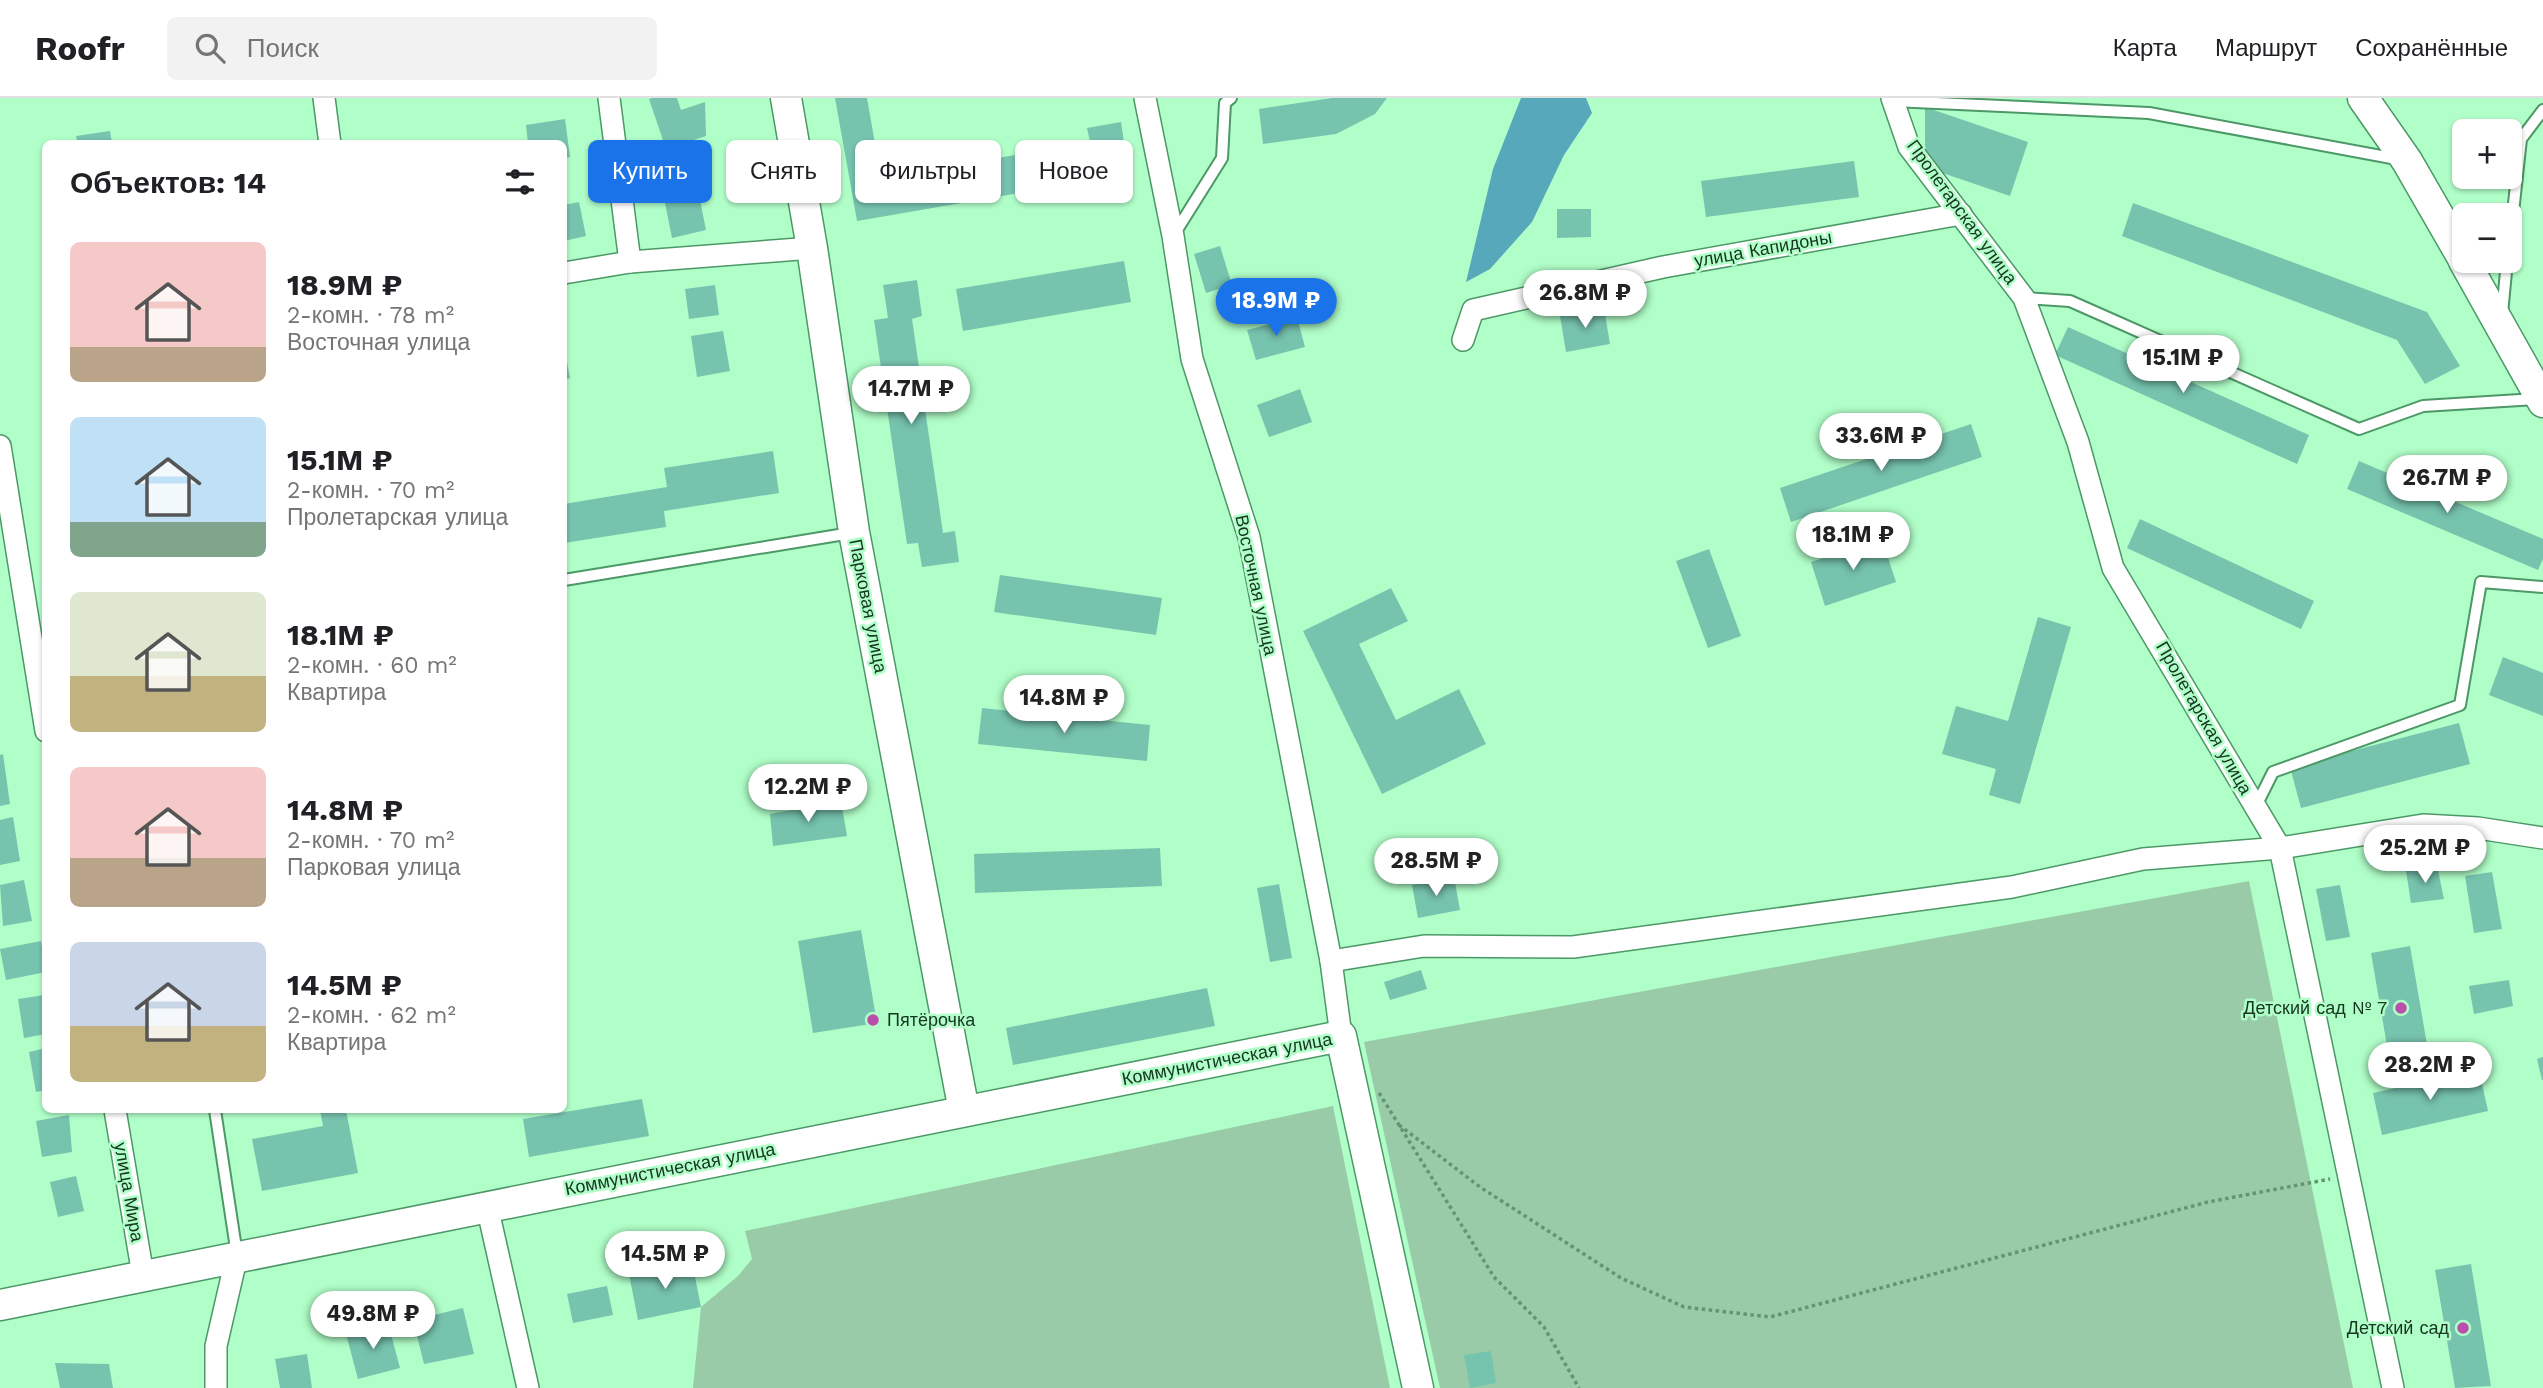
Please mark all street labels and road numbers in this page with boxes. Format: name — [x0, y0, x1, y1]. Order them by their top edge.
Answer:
street label: Пролетарская улица — [1903, 135, 2022, 289]
street label: улица Капидоны — [1692, 226, 1833, 271]
street label: Восточная улица — [1231, 513, 1282, 658]
street label: Парковая улица — [845, 537, 892, 676]
street label: Пролетарская улица — [2152, 638, 2257, 799]
street label: Коммунистическая улица — [1120, 1028, 1335, 1089]
street label: Коммунистическая улица — [563, 1138, 778, 1199]
street label: улица Мира — [110, 1141, 149, 1244]

